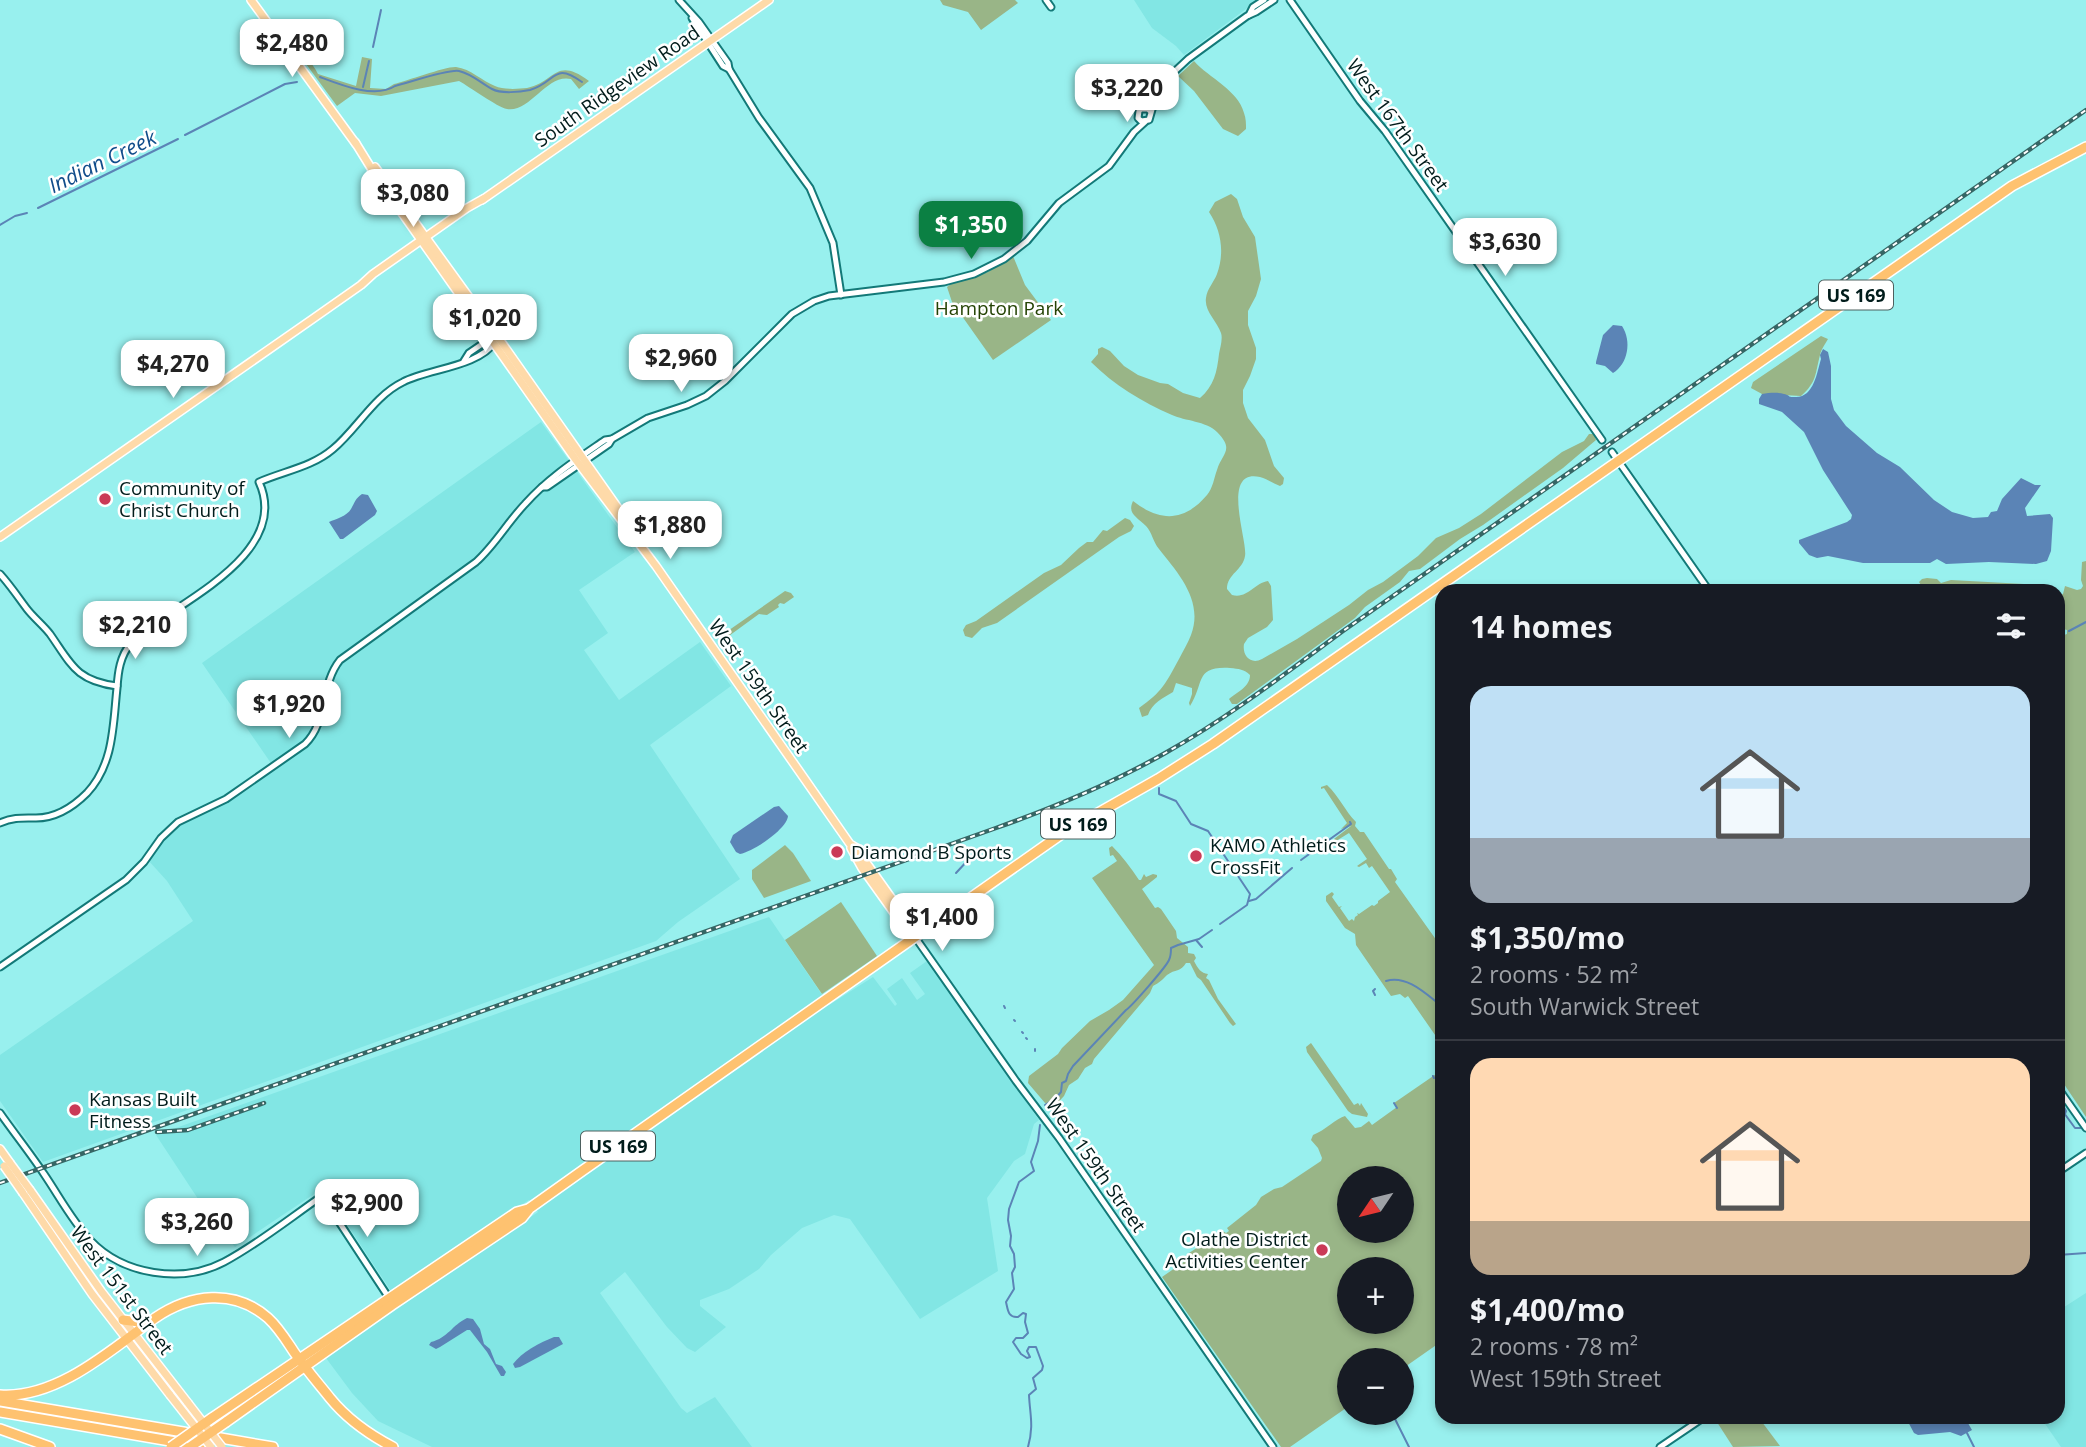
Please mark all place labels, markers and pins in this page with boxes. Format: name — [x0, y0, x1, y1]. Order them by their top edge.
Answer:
pin: $2,480 — [235, 20, 349, 79]
pin: $3,220 — [1070, 64, 1184, 124]
pin: $3,080 — [356, 170, 470, 229]
pin: $1,350 — [914, 202, 1028, 261]
pin: $3,630 — [1448, 218, 1562, 278]
pin: $1,020 — [428, 294, 542, 354]
pin: $2,960 — [624, 334, 738, 394]
pin: $4,270 — [116, 340, 230, 400]
place label: Community of Christ Church — [119, 475, 246, 523]
marker: Community of Christ Church — [97, 491, 113, 507]
pin: $1,880 — [613, 502, 727, 561]
pin: $2,210 — [78, 602, 192, 661]
pin: $1,920 — [232, 680, 346, 740]
place label: KAMO Athletics CrossFit — [1210, 832, 1346, 880]
place label: Diamond B Sports — [851, 839, 1012, 865]
marker: Diamond B Sports — [829, 844, 845, 860]
marker: KAMO Athletics CrossFit — [1188, 848, 1204, 864]
pin: $1,400 — [885, 894, 999, 953]
place label: Kansas Built Fitness — [89, 1086, 197, 1134]
marker: Kansas Built Fitness — [67, 1102, 83, 1118]
pin: $2,900 — [310, 1180, 424, 1239]
pin: $3,260 — [140, 1198, 254, 1258]
place label: Olathe District Activities Center — [1165, 1226, 1308, 1274]
marker: Olathe District Activities Center — [1314, 1242, 1330, 1258]

